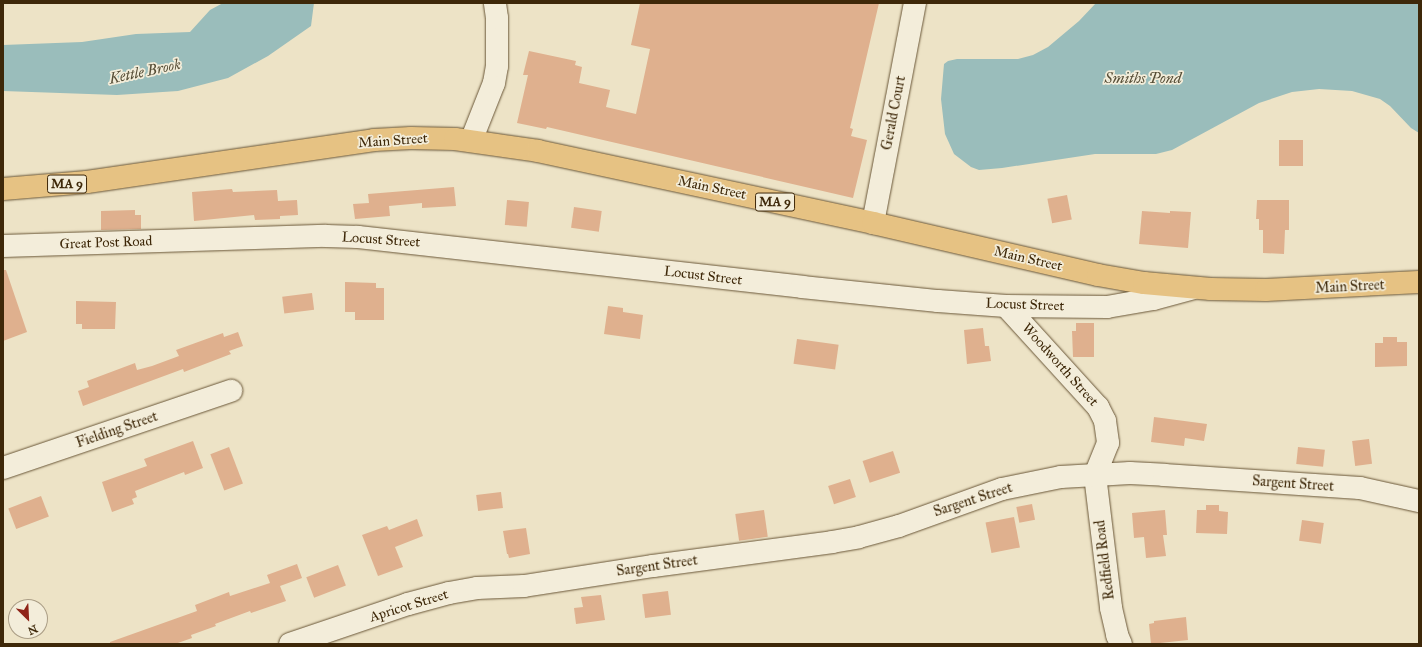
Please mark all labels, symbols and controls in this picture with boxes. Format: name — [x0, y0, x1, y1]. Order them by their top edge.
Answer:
water label: Kettle Brook — [108, 56, 182, 88]
water label: Smiths Pond — [1105, 70, 1181, 88]
street label: Gerald Court — [879, 74, 909, 152]
street label: Main Street — [358, 130, 428, 152]
road number: MA 9 — [47, 173, 87, 195]
street label: Main Street — [676, 173, 748, 203]
road number: MA 9 — [755, 191, 795, 213]
street label: Locust Street — [341, 229, 421, 251]
street label: Great Post Road — [59, 233, 153, 253]
street label: Main Street — [992, 243, 1064, 275]
street label: Locust Street — [663, 263, 743, 289]
street label: Main Street — [1315, 277, 1385, 297]
street label: Locust Street — [985, 295, 1065, 315]
street label: Woodworth Street — [1018, 320, 1102, 410]
street label: Fielding Street — [74, 408, 160, 452]
street label: Sargent Street — [1252, 473, 1334, 495]
street label: Sargent Street — [931, 479, 1015, 521]
street label: Redfield Road — [1092, 519, 1118, 601]
street label: Sargent Street — [615, 552, 699, 580]
street label: Apricot Street — [368, 586, 450, 626]
north arrow — [8, 599, 48, 639]
text: N — [26, 622, 40, 637]

